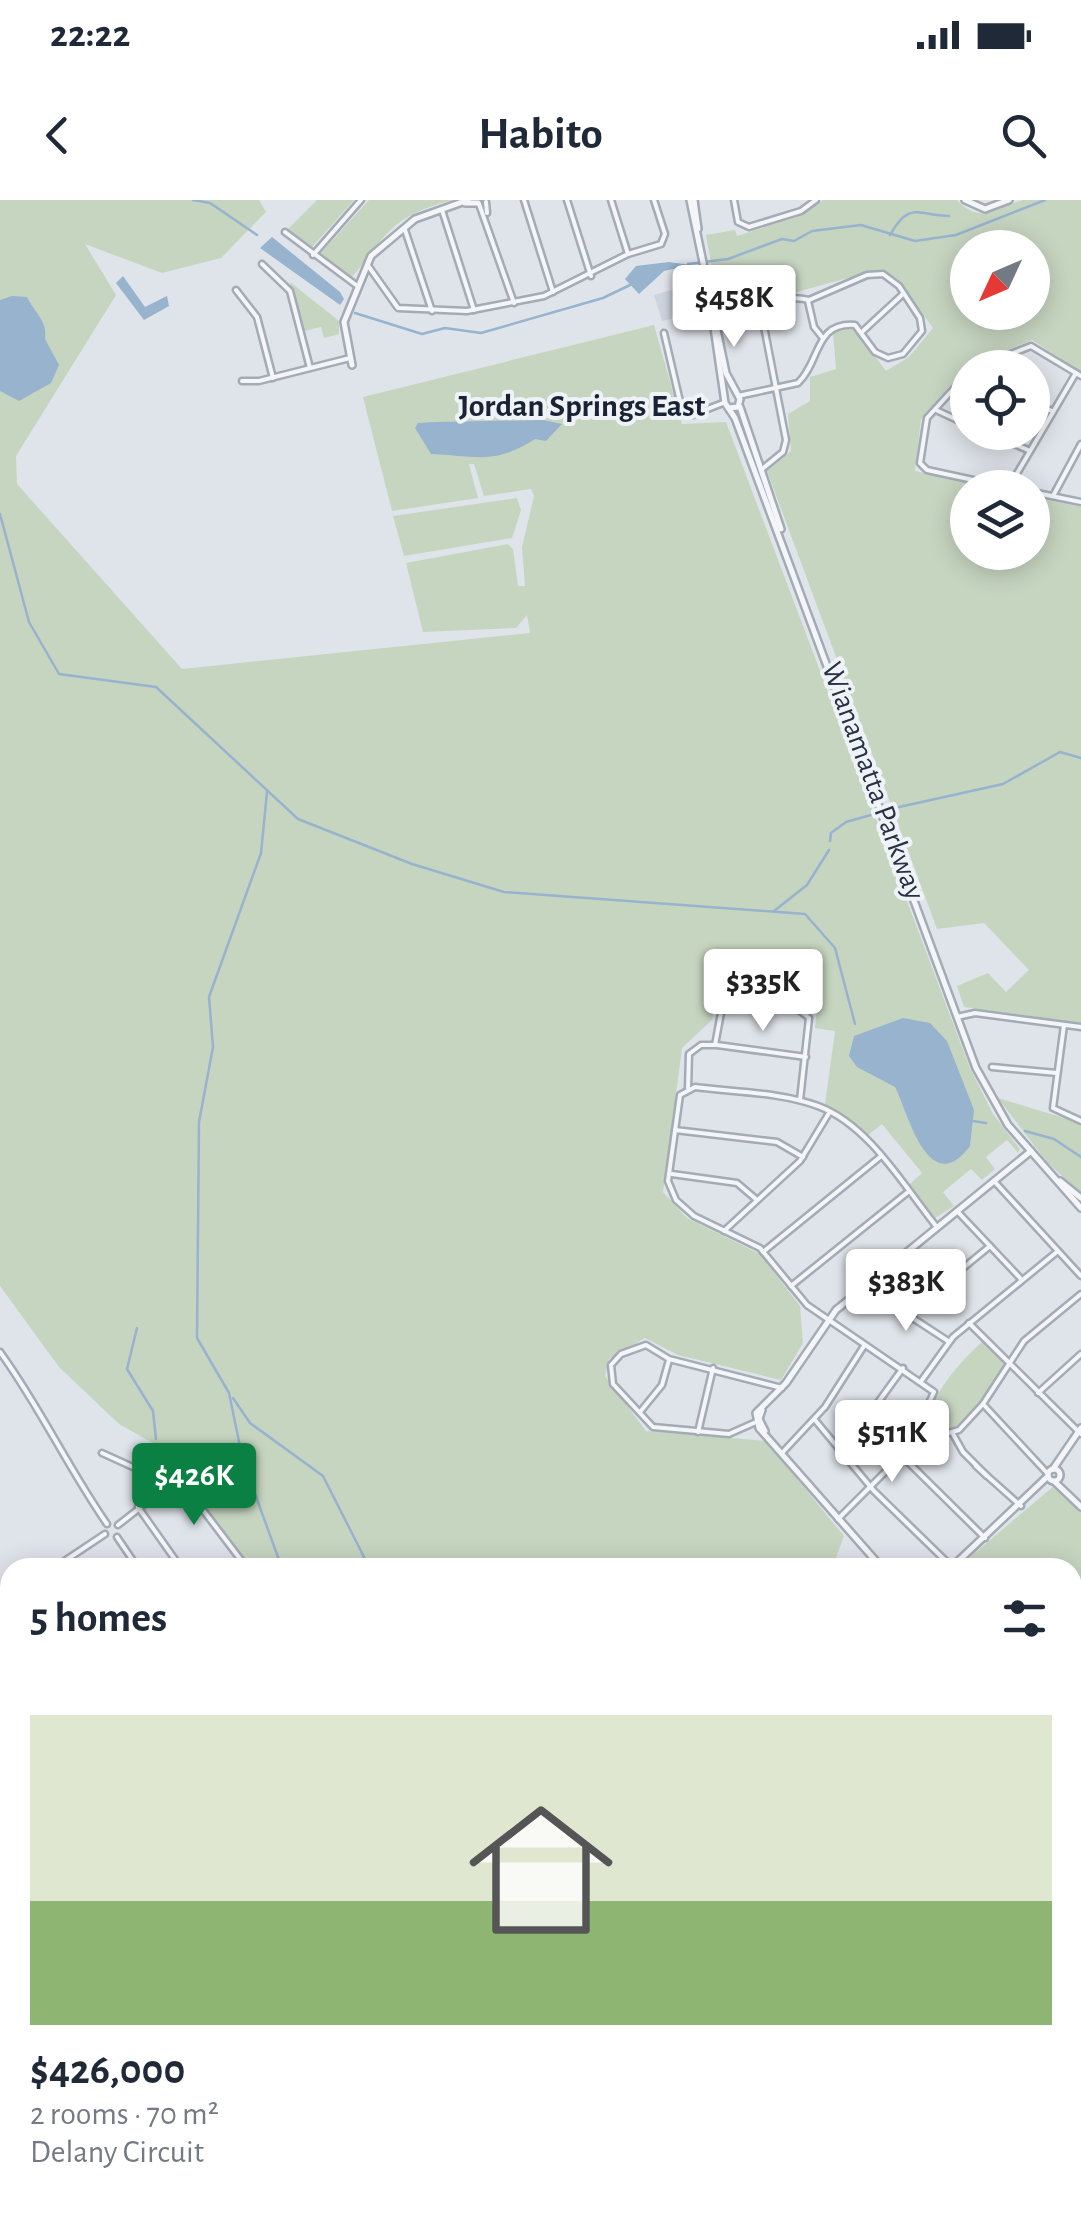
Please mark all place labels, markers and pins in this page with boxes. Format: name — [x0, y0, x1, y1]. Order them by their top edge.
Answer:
pin: $458K — [664, 265, 804, 350]
pin: $335K — [693, 949, 833, 1034]
pin: $383K — [836, 1249, 976, 1334]
pin: $511K — [822, 1400, 962, 1485]
pin: $426K — [124, 1443, 264, 1528]

